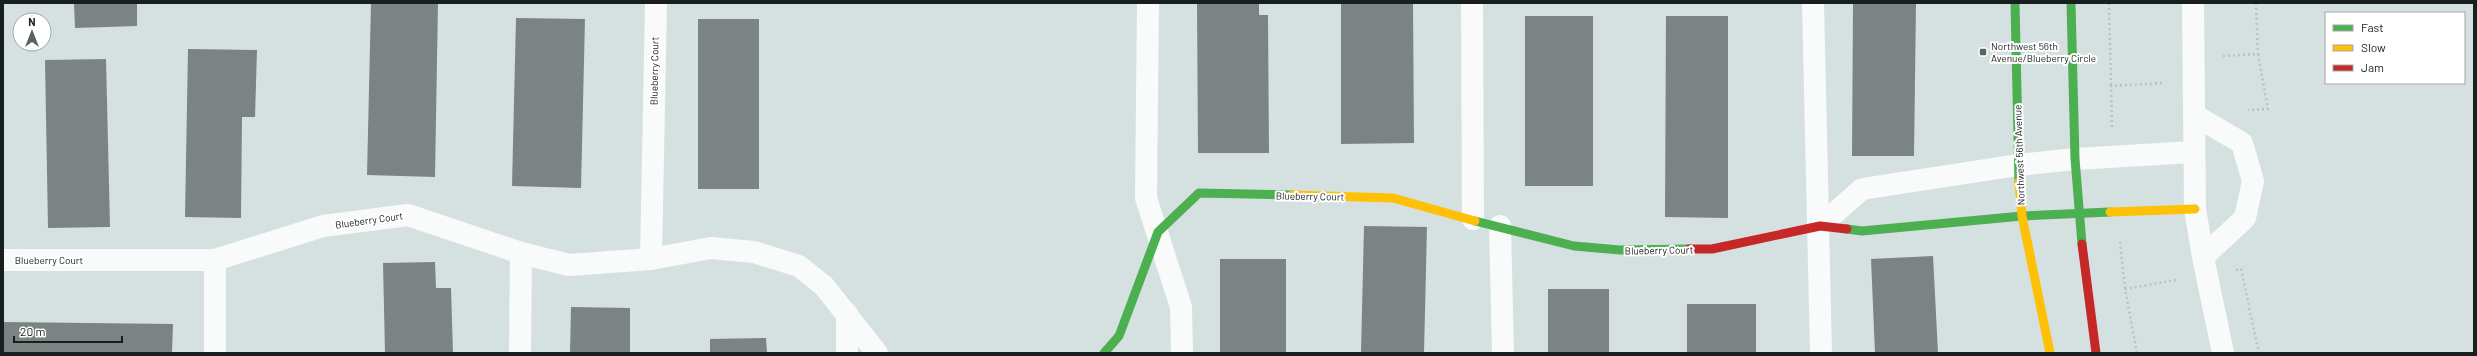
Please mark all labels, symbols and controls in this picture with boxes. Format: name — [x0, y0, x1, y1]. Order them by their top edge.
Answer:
north arrow — [12, 12, 52, 52]
legend — [2325, 12, 2465, 84]
text: N — [28, 15, 36, 28]
text: Fast — [2361, 20, 2384, 34]
street label: Blueberry Court — [647, 36, 661, 105]
place label: Northwest 56th Avenue/Blueberry Circle — [1991, 40, 2096, 64]
text: Slow — [2361, 40, 2386, 54]
marker: Northwest 56th Avenue/Blueberry Circle — [1978, 47, 1988, 57]
text: Jam — [2361, 60, 2384, 74]
street label: Northwest 56th Avenue — [2011, 104, 2027, 206]
street label: Blueberry Court — [1276, 189, 1345, 203]
street label: Blueberry Court — [334, 209, 404, 231]
street label: Blueberry Court — [1625, 243, 1694, 257]
street label: Blueberry Court — [15, 254, 84, 266]
scale bar — [14, 318, 122, 344]
text: 20 m — [20, 324, 46, 338]

